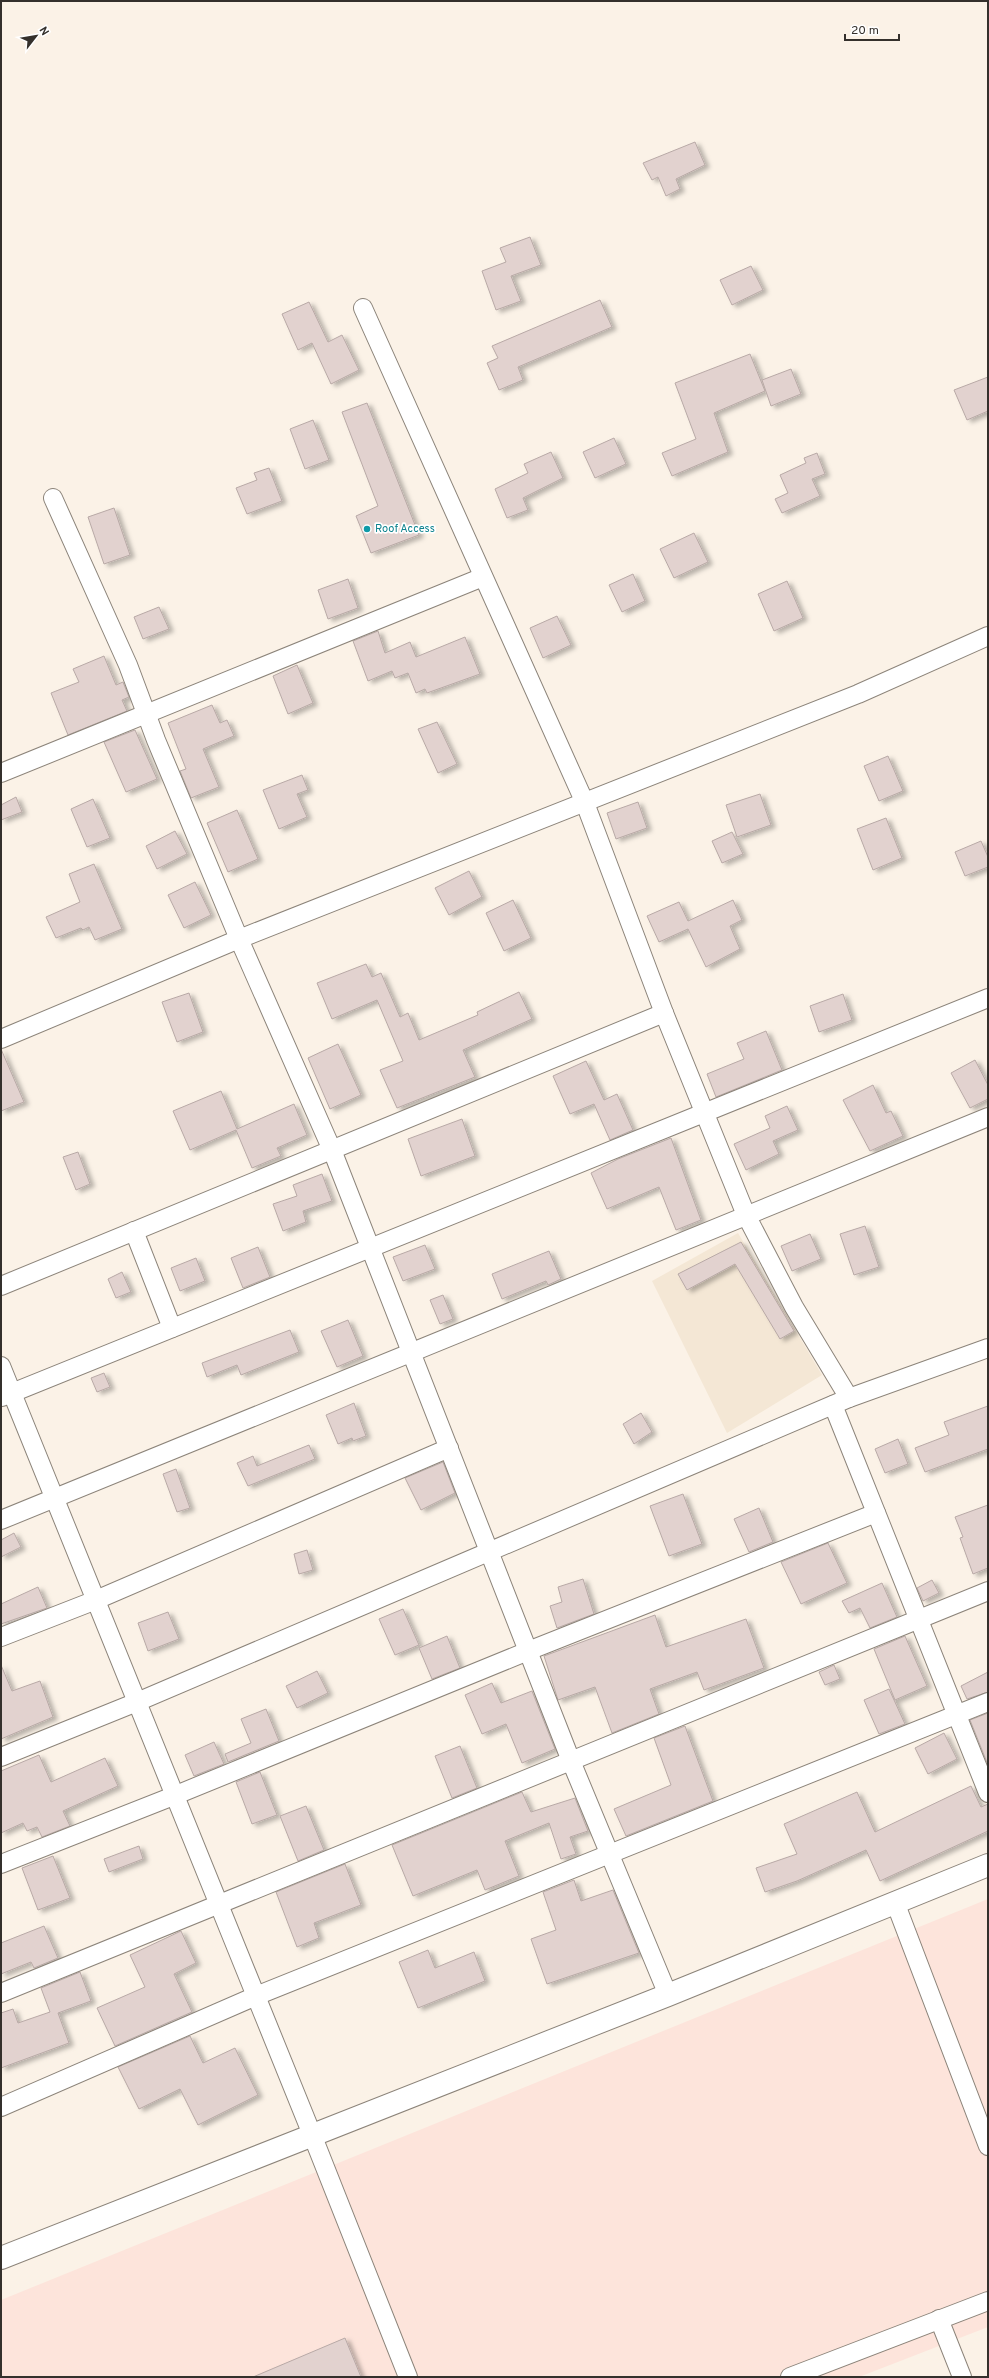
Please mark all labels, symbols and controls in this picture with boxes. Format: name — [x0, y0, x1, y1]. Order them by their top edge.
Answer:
north arrow — [16, 16, 56, 56]
scale bar — [845, 16, 899, 42]
text: 20 m — [851, 23, 879, 39]
text: N — [36, 24, 52, 38]
place label: Roof Access — [375, 522, 435, 536]
marker: Roof Access — [362, 524, 372, 534]

